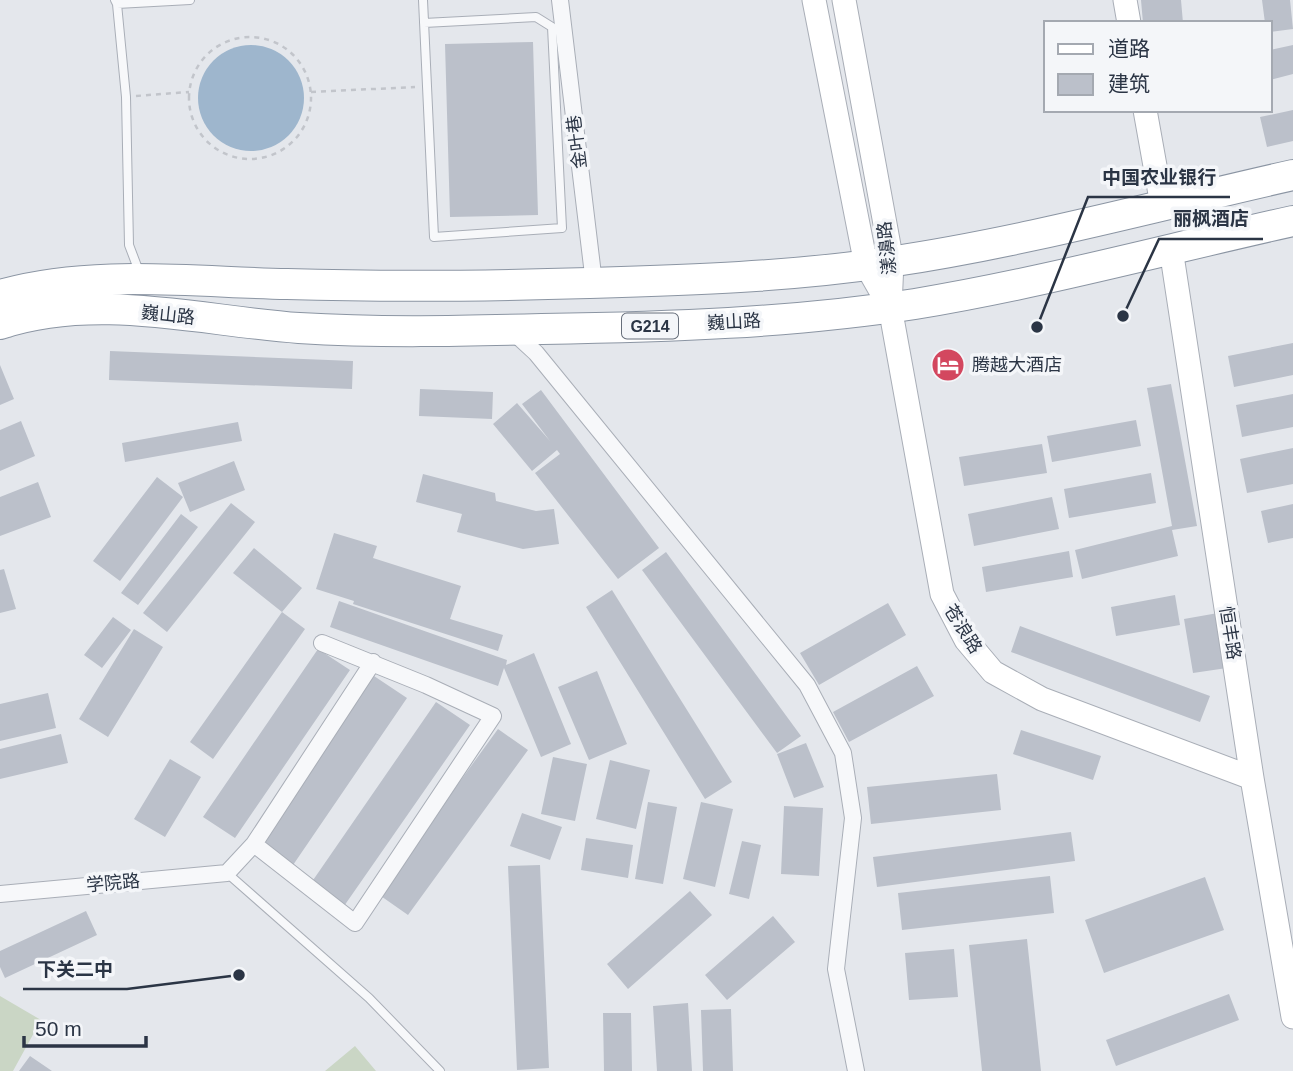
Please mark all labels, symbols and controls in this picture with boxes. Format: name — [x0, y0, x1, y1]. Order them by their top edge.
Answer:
legend — [1044, 21, 1272, 112]
text: 道路 — [1108, 37, 1150, 60]
text: 建筑 — [1108, 72, 1150, 95]
street label: 金叶巷 — [564, 114, 590, 170]
callout: 中国农业银行 — [1088, 157, 1230, 197]
text: 中国农业银行 — [1102, 167, 1216, 188]
callout: 丽枫酒店 — [1159, 199, 1263, 239]
text: 丽枫酒店 — [1173, 208, 1249, 229]
street label: 漾濞路 — [874, 220, 900, 276]
street label: 巍山路 — [140, 302, 196, 328]
street label: 巍山路 — [707, 311, 761, 333]
road number: G214 — [622, 314, 678, 338]
hotel icon: 腾越大酒店 — [929, 346, 967, 384]
place label: 腾越大酒店 — [972, 355, 1062, 375]
street label: 苍浪路 — [940, 601, 986, 657]
street label: 恒丰路 — [1216, 605, 1244, 661]
street label: 学院路 — [85, 871, 141, 895]
callout: 下关二中 — [23, 949, 127, 989]
text: 下关二中 — [37, 959, 113, 980]
scale bar — [24, 1004, 147, 1048]
text: 50 m — [35, 1017, 82, 1040]

